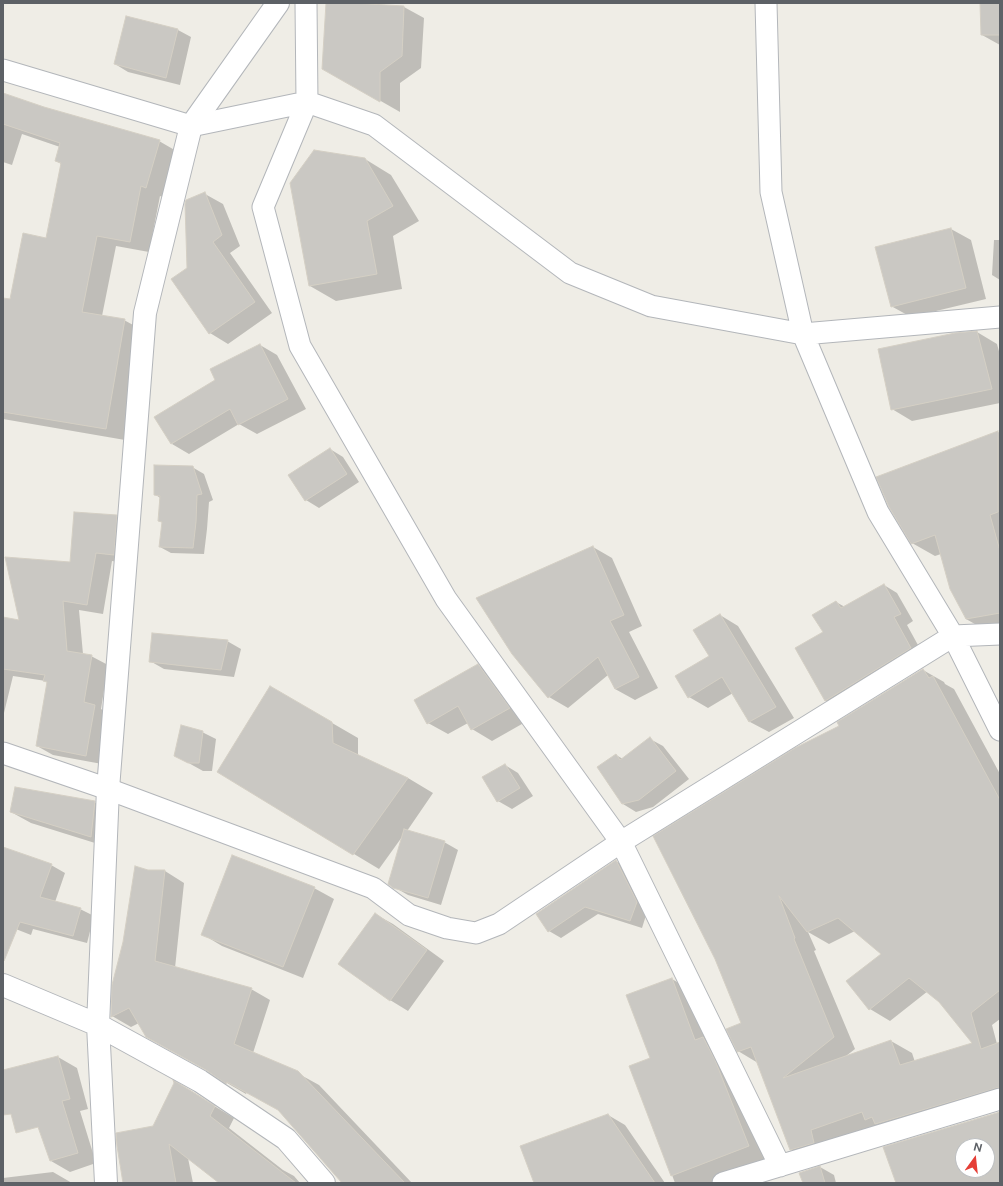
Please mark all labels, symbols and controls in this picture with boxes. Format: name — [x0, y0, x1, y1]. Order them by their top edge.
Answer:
north arrow — [955, 1138, 995, 1178]
text: N — [972, 1140, 984, 1154]

